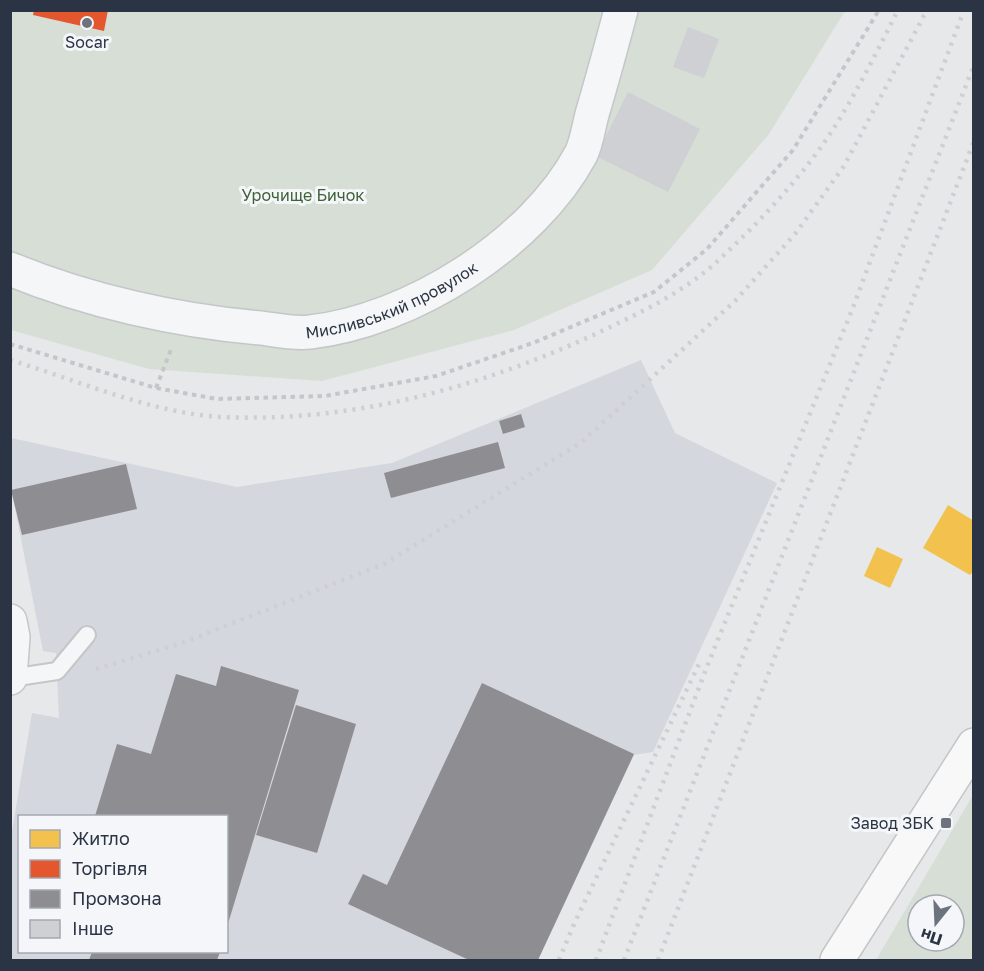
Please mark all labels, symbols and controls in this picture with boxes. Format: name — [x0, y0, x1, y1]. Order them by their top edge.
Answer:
marker: Socar — [80, 16, 94, 30]
place label: Socar — [65, 32, 109, 52]
park label: Урочище Бичок — [242, 185, 364, 205]
street label: Мисливський провулок — [304, 257, 481, 342]
place label: Завод ЗБК — [850, 813, 934, 833]
legend — [18, 815, 228, 953]
marker: Завод ЗБК — [939, 816, 953, 830]
text: Житло — [72, 827, 130, 849]
text: Торгівля — [72, 857, 147, 879]
text: Промзона — [72, 887, 162, 909]
north arrow — [906, 893, 966, 953]
text: Інше — [72, 917, 114, 939]
text: Пн — [918, 924, 945, 950]

